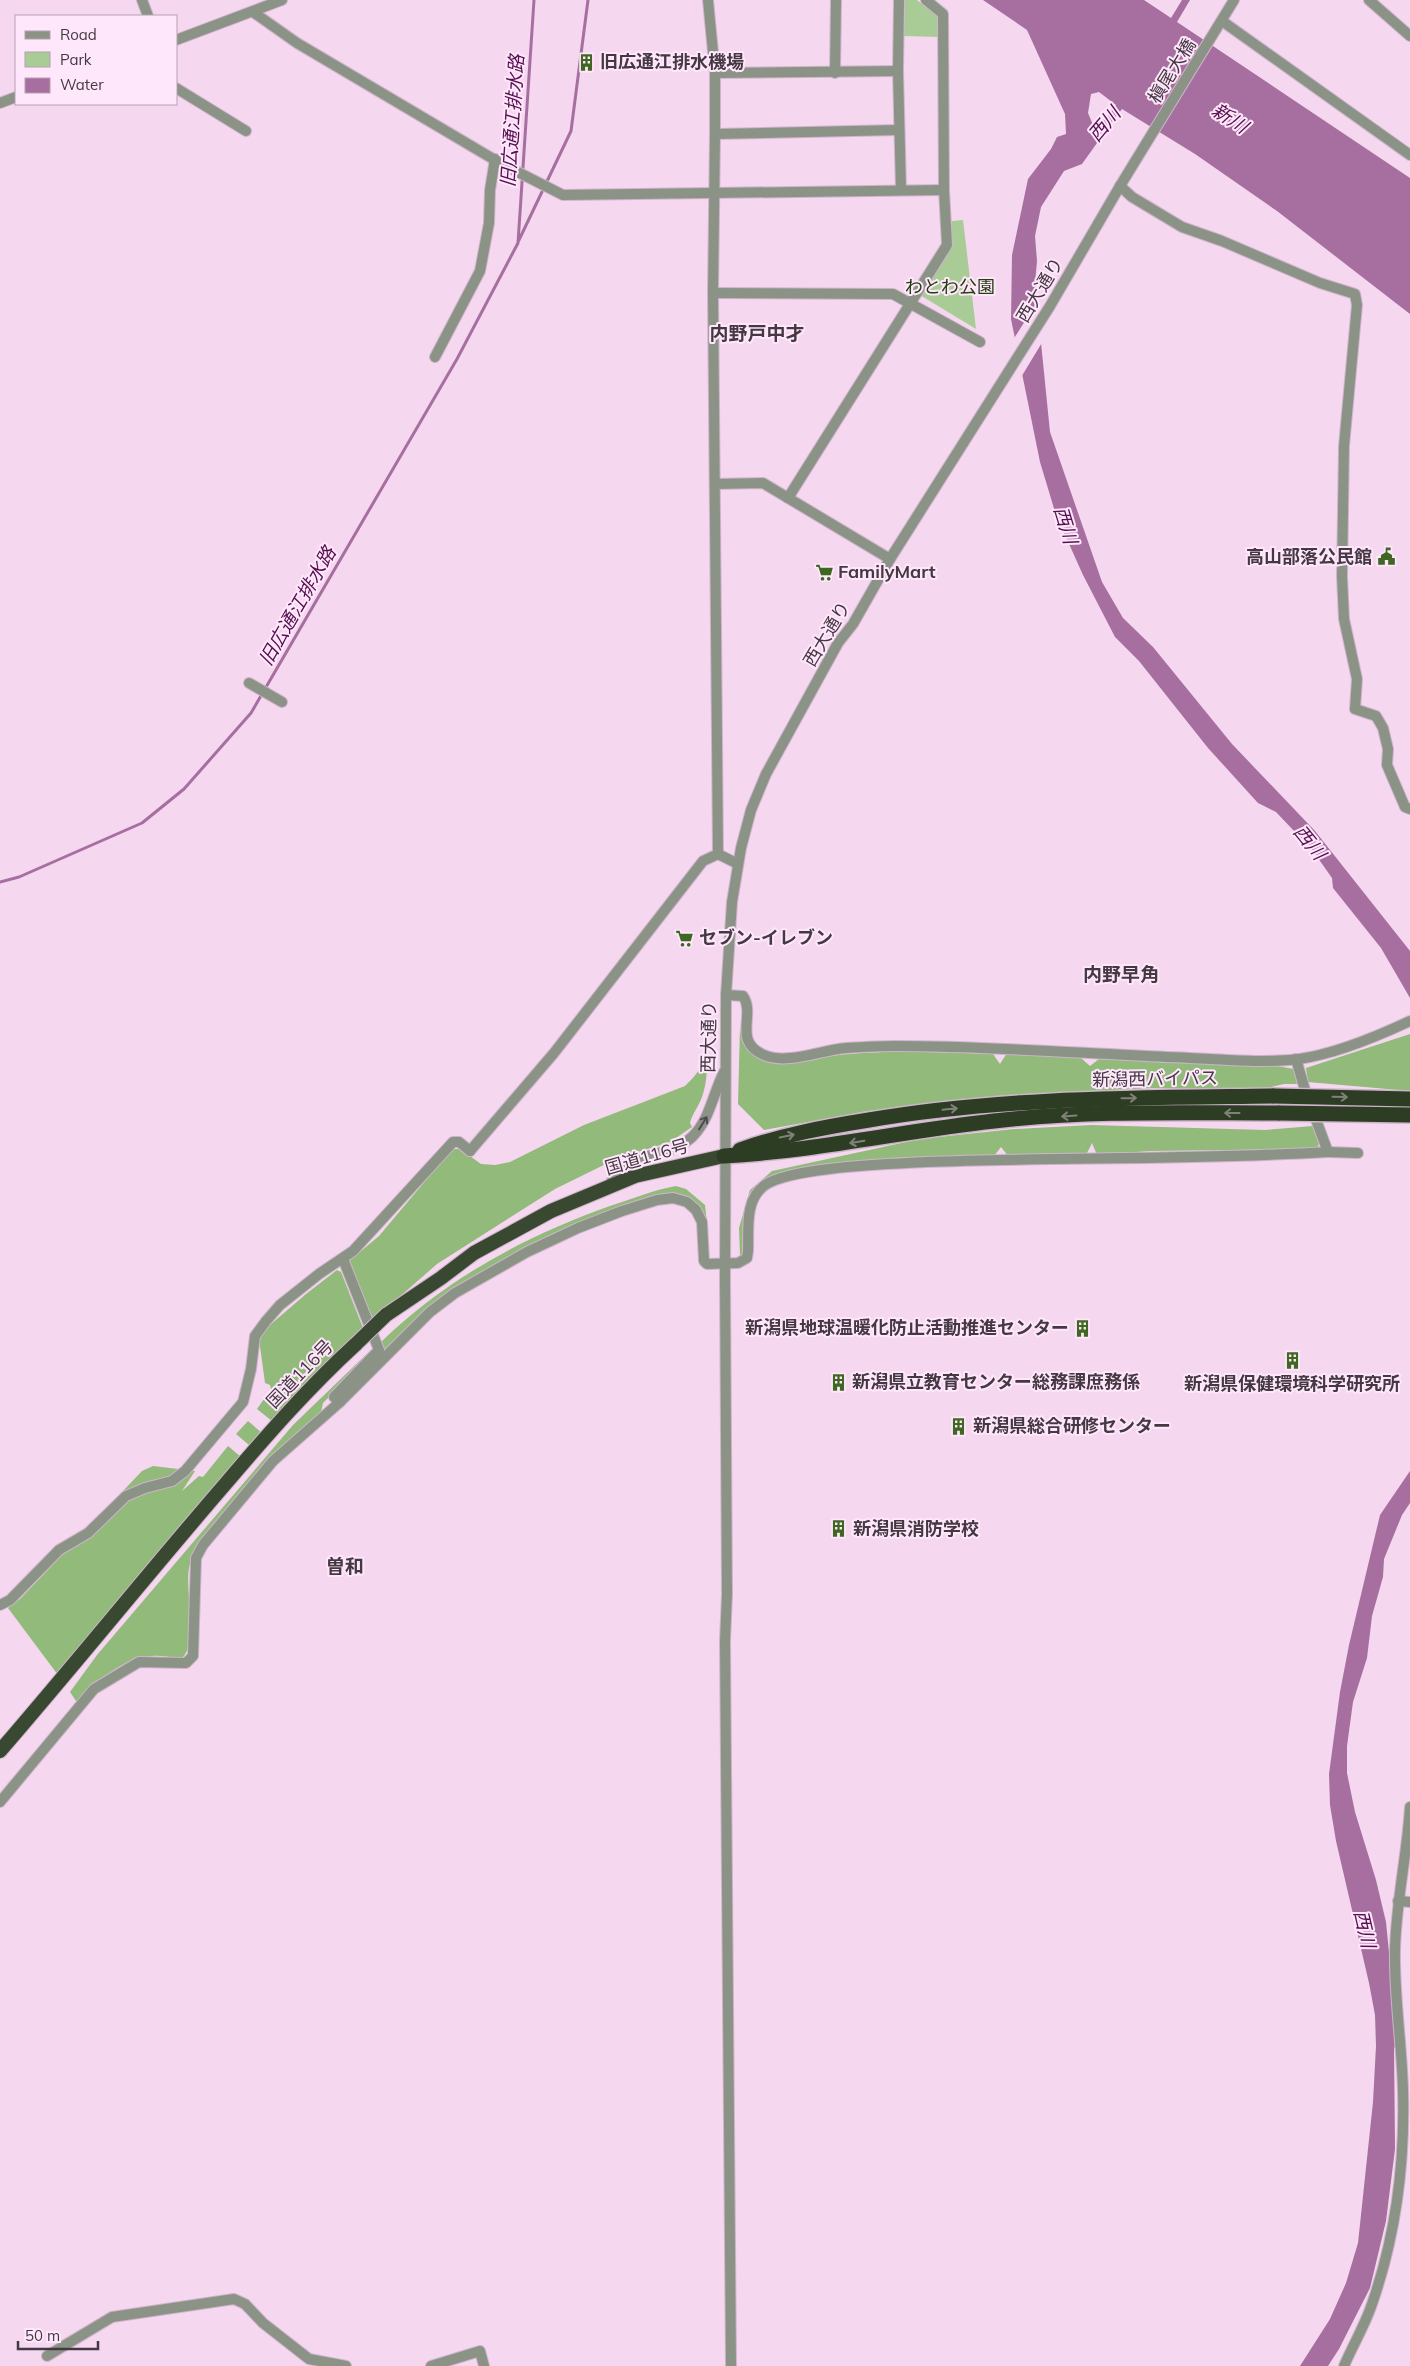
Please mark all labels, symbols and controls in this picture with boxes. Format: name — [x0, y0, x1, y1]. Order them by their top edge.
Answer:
legend — [15, 15, 178, 105]
text: Road — [60, 25, 97, 44]
street label: 槇尾大橋 — [1143, 34, 1200, 107]
text: Park — [60, 50, 92, 69]
place label: 旧広通江排水機場 — [600, 50, 744, 73]
water label: 旧広通江排水路 — [495, 52, 529, 188]
building icon: 旧広通江排水機場 — [576, 52, 596, 72]
text: Water — [60, 75, 104, 94]
water label: 新川 — [1208, 98, 1254, 139]
water label: 西川 — [1083, 100, 1127, 146]
street label: 西大通り — [1011, 253, 1068, 327]
park label: わとわ公園 — [905, 275, 995, 298]
district label: 内野戸中才 — [709, 321, 805, 345]
water label: 西川 — [1049, 503, 1084, 549]
water label: 旧広通江排水路 — [253, 541, 342, 670]
place label: 高山部落公民館 — [1246, 545, 1372, 568]
public building icon: 高山部落公民館 — [1376, 547, 1396, 567]
place label: FamilyMart — [838, 560, 936, 583]
supermarket icon: FamilyMart — [814, 562, 834, 582]
street label: 西大通り — [798, 597, 855, 671]
water label: 西川 — [1289, 820, 1333, 866]
place label: セブン-イレブン — [699, 926, 833, 949]
supermarket icon: セブン-イレブン — [675, 928, 695, 948]
district label: 内野早角 — [1083, 962, 1159, 986]
street label: 西大通り — [696, 1001, 721, 1073]
street label: 新潟西バイパス — [1092, 1066, 1218, 1091]
one-way arrow — [1121, 1093, 1137, 1103]
one-way arrow — [1332, 1093, 1348, 1102]
one-way arrow — [941, 1104, 957, 1114]
one-way arrow — [1224, 1108, 1240, 1118]
one-way arrow — [1062, 1112, 1078, 1121]
one-way arrow — [698, 1116, 708, 1130]
one-way arrow — [779, 1131, 795, 1140]
street label: 国道116号 — [602, 1134, 692, 1179]
one-way arrow — [850, 1137, 866, 1147]
place label: 新潟県地球温暖化防止活動推進センター — [745, 1316, 1069, 1339]
building icon: 新潟県地球温暖化防止活動推進センター — [1073, 1318, 1093, 1338]
street label: 国道116号 — [261, 1335, 338, 1413]
building icon: 新潟県保健環境科学研究所 — [1282, 1351, 1302, 1371]
place label: 新潟県立教育センター総務課庶務係 — [852, 1370, 1140, 1393]
building icon: 新潟県立教育センター総務課庶務係 — [828, 1372, 848, 1392]
place label: 新潟県保健環境科学研究所 — [1184, 1372, 1400, 1395]
place label: 新潟県総合研修センター — [973, 1414, 1171, 1437]
building icon: 新潟県総合研修センター — [949, 1416, 969, 1436]
place label: 新潟県消防学校 — [853, 1517, 979, 1540]
building icon: 新潟県消防学校 — [829, 1519, 849, 1539]
district label: 曽和 — [326, 1554, 364, 1578]
water label: 西川 — [1349, 1908, 1381, 1952]
scale bar — [18, 2318, 98, 2350]
text: 50 m — [25, 2326, 60, 2345]

